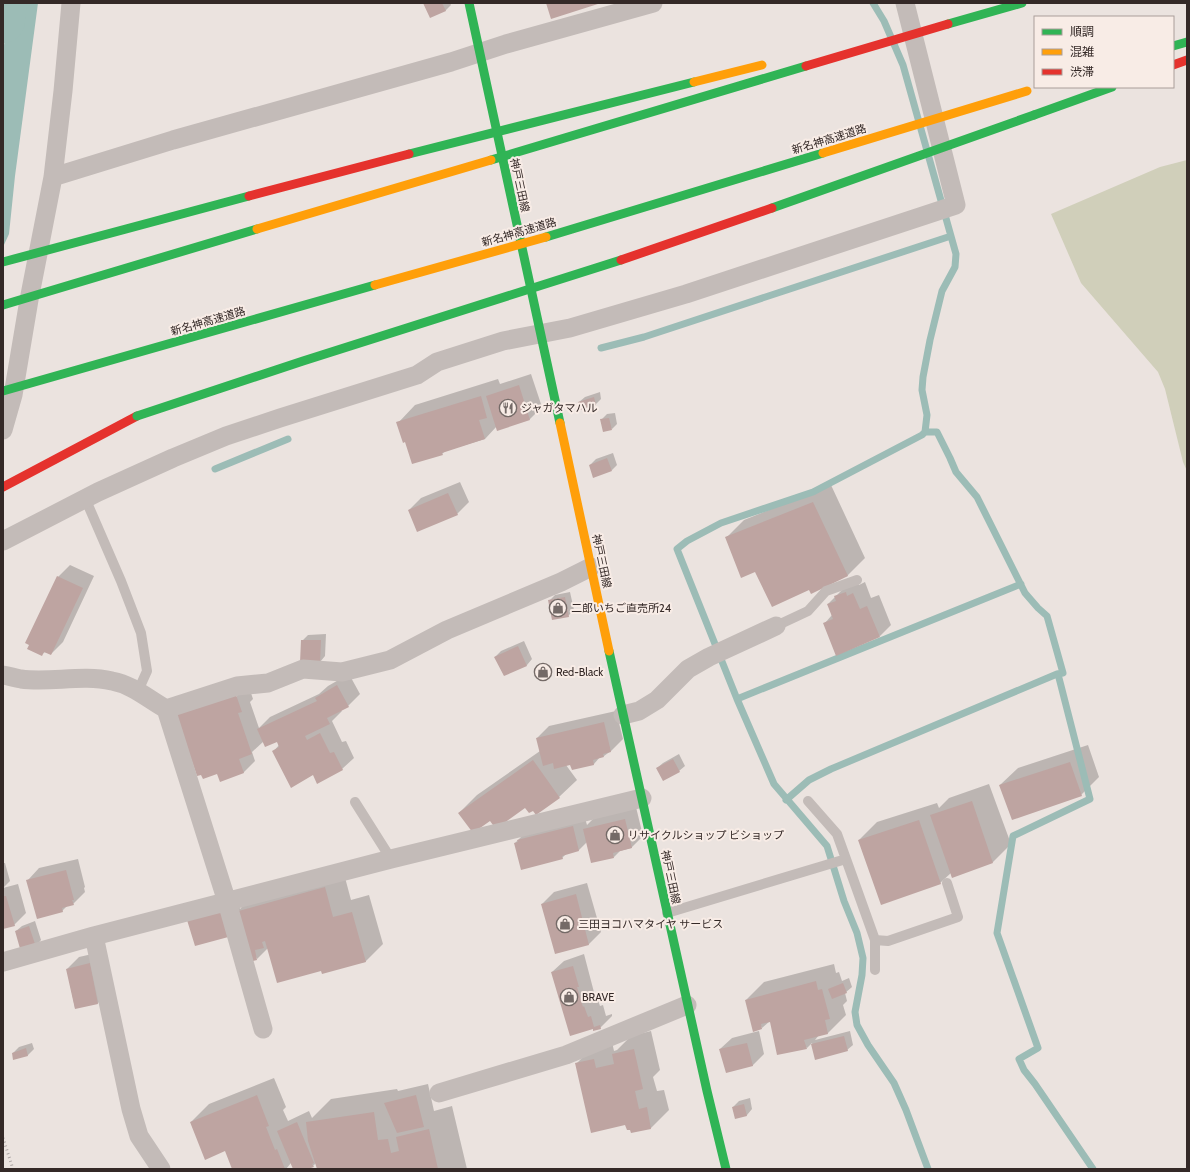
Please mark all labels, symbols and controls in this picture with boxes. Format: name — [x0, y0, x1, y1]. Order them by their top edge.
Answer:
legend — [1034, 16, 1174, 88]
text: 順調 — [1070, 24, 1094, 39]
text: 混雑 — [1070, 44, 1094, 59]
text: 渋滞 — [1070, 64, 1094, 79]
street label: 新名神高速道路 — [790, 121, 868, 157]
street label: 神戸三田線 — [507, 157, 533, 213]
street label: 新名神高速道路 — [480, 215, 558, 249]
street label: 新名神高速道路 — [169, 304, 247, 338]
restaurant icon: ジャガタマハル — [498, 398, 518, 418]
place label: ジャガタマハル — [521, 401, 597, 415]
street label: 神戸三田線 — [589, 533, 615, 589]
shop icon: 二郎いちご直売所24 — [548, 598, 568, 618]
place label: 二郎いちご直売所24 — [571, 601, 672, 615]
shop icon: Red-Black — [533, 662, 553, 682]
place label: Red-Black — [556, 665, 603, 679]
shop icon: リサイクルショップ ビショップ — [605, 825, 625, 845]
place label: リサイクルショップ ビショップ — [628, 828, 784, 842]
street label: 神戸三田線 — [658, 849, 684, 905]
shop icon: 三田ヨコハマタイヤ サービス — [555, 914, 575, 934]
place label: 三田ヨコハマタイヤ サービス — [578, 917, 723, 931]
shop icon: BRAVE — [559, 987, 579, 1007]
place label: BRAVE — [582, 990, 614, 1004]

